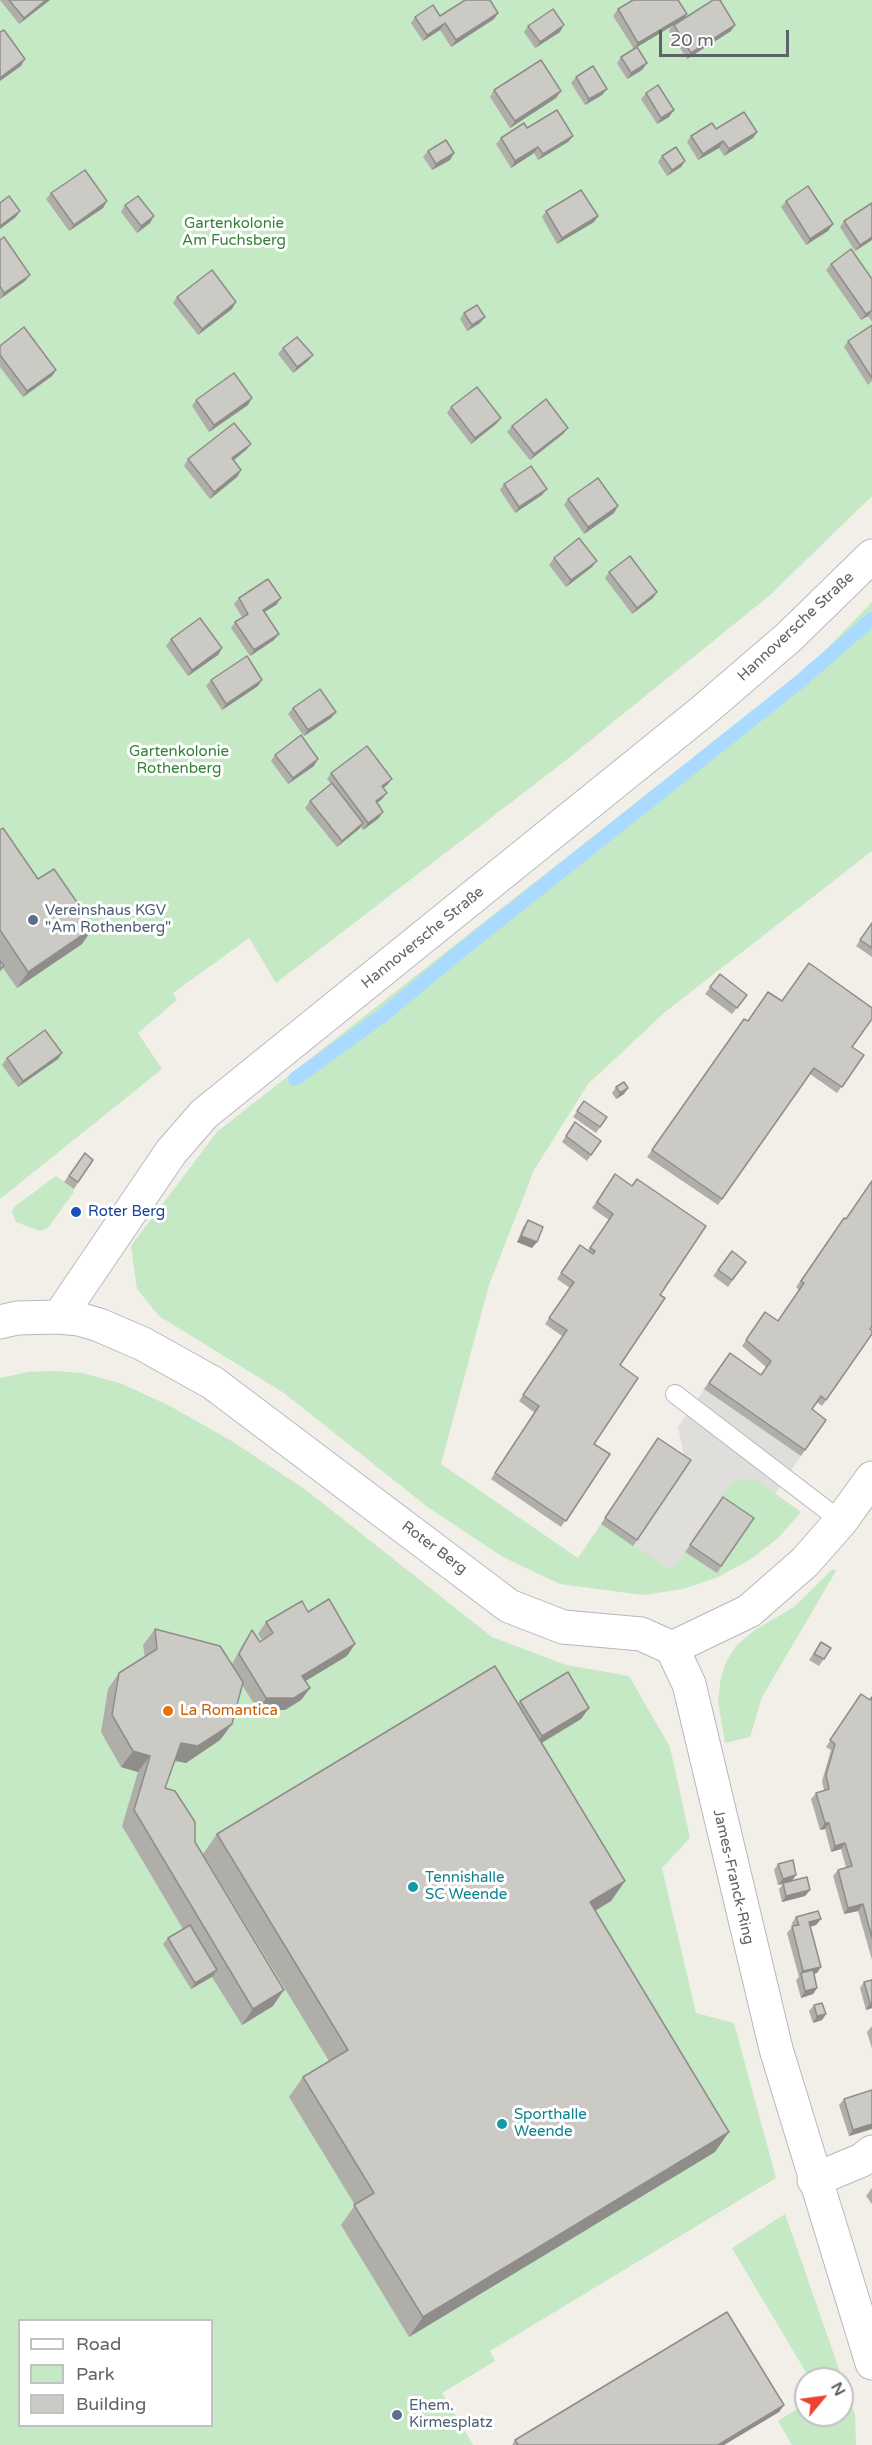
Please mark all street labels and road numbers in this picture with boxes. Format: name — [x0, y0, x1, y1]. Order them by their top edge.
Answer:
street label: Hannoversche Straße — [734, 568, 858, 686]
street label: Hannoversche Straße — [358, 883, 488, 993]
street label: Roter Berg — [398, 1518, 470, 1578]
street label: James-Franck-Ring — [709, 1808, 757, 1946]

